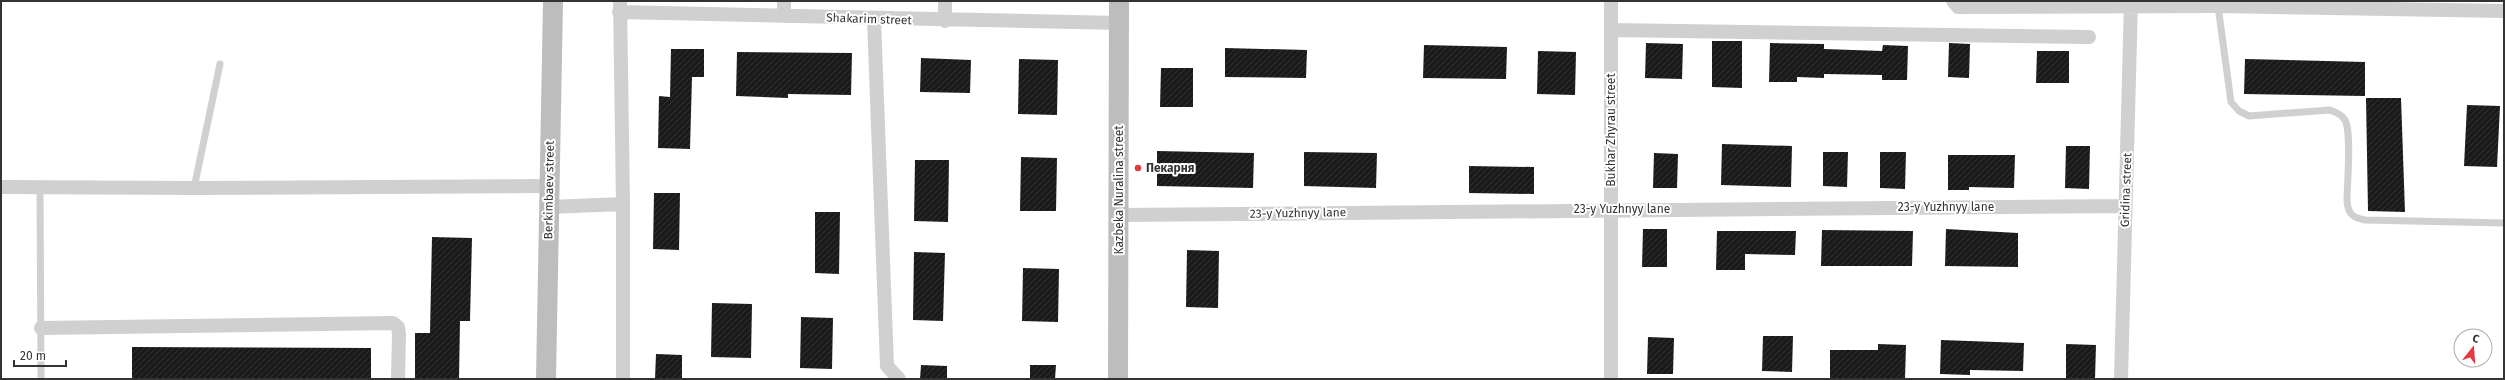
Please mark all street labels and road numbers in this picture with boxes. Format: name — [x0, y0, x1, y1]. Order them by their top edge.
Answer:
street label: Shakarim street — [826, 11, 913, 28]
street label: Bukhar Zhyrau street — [1604, 73, 1618, 187]
street label: Kazbeka Nuralina street — [1112, 125, 1126, 255]
street label: Berkimbaev street — [541, 140, 557, 240]
street label: Gridina street — [2118, 152, 2134, 227]
street label: 23-y Yuzhnyy lane — [1898, 200, 1994, 214]
street label: 23-y Yuzhnyy lane — [1574, 202, 1670, 216]
street label: 23-y Yuzhnyy lane — [1250, 205, 1346, 221]

